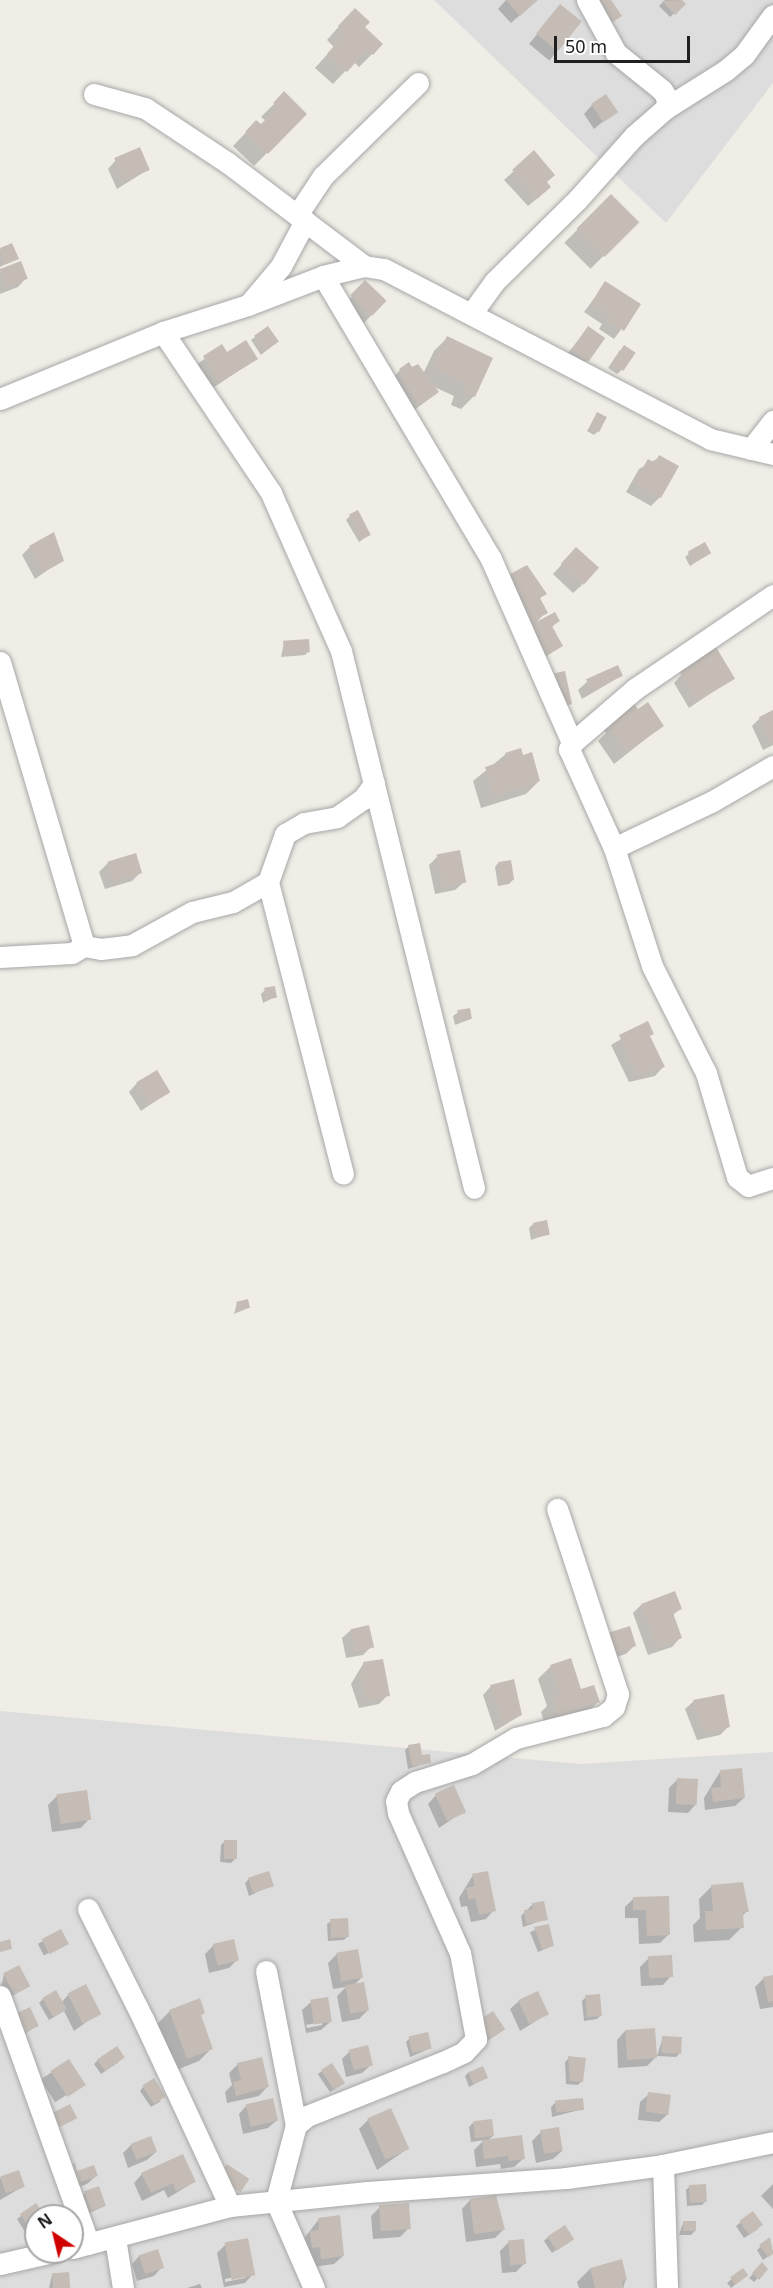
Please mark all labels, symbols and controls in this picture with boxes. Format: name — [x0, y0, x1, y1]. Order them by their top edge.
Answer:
scale bar — [557, 24, 694, 62]
text: 50 m — [565, 34, 607, 58]
north arrow — [24, 2204, 84, 2264]
text: N — [33, 2208, 56, 2234]

